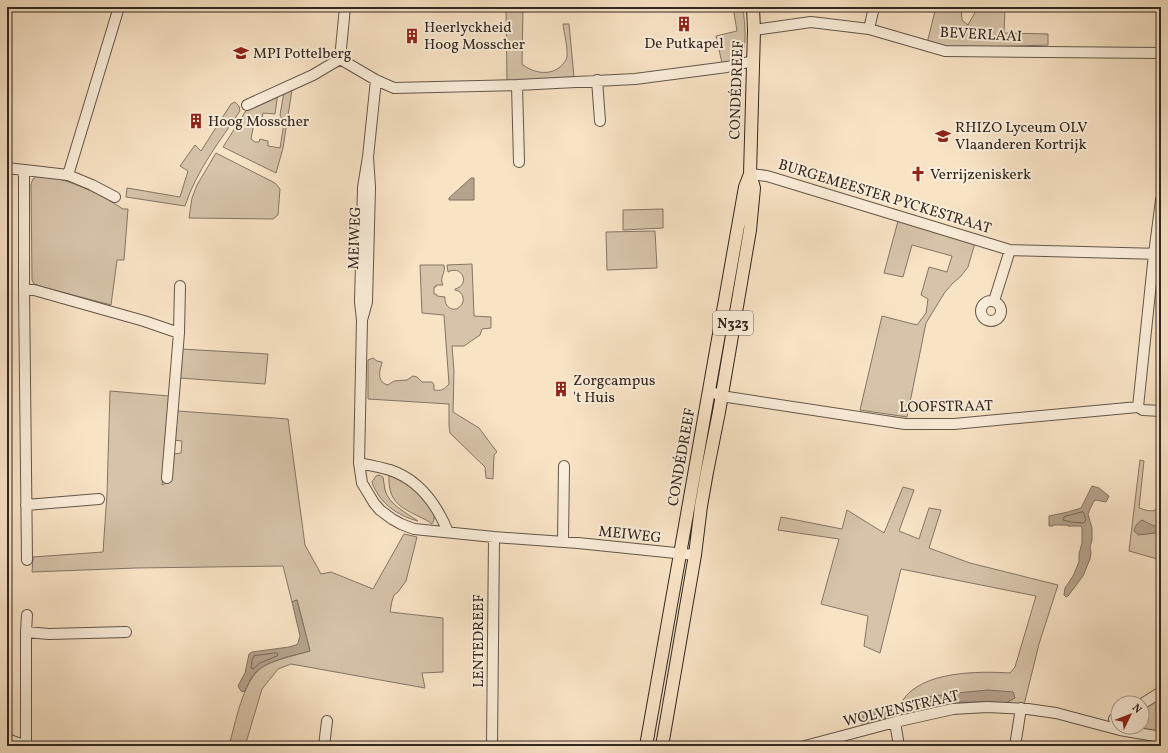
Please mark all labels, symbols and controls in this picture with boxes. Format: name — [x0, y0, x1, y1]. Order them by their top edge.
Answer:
building icon: De Putkapel — [675, 15, 693, 33]
place label: Heerlyckheid Hoog Mosscher — [424, 18, 525, 56]
street label: BEVERLAAI — [939, 23, 1023, 48]
building icon: Heerlyckheid Hoog Mosscher — [403, 27, 421, 45]
place label: De Putkapel — [644, 34, 724, 55]
street label: CONDÉDREEF — [725, 40, 750, 140]
school or university icon: MPI Pottelberg — [232, 44, 250, 62]
place label: MPI Pottelberg — [253, 44, 352, 65]
building icon: Hoog Mosscher — [187, 112, 205, 130]
place label: Hoog Mosscher — [208, 112, 309, 133]
place label: RHIZO Lyceum OLV Vlaanderen Kortrijk — [955, 118, 1087, 156]
school or university icon: RHIZO Lyceum OLV Vlaanderen Kortrijk — [934, 127, 952, 145]
street label: BURGEMEESTER PYCKESTRAAT — [775, 155, 994, 240]
church icon: Verrijzeniskerk — [909, 165, 927, 183]
place label: Verrijzeniskerk — [930, 165, 1031, 186]
street label: MEIWEG — [344, 206, 367, 270]
road number: N323 — [713, 311, 753, 335]
place label: Zorgcampus 't Huis — [573, 371, 655, 409]
building icon: Zorgcampus 't Huis — [552, 380, 570, 398]
street label: LOOFSTRAAT — [899, 396, 993, 419]
street label: CONDÉDREEF — [664, 407, 701, 508]
street label: MEIWEG — [597, 522, 662, 549]
street label: LENTEDREEF — [469, 594, 490, 688]
street label: WOLVENSTRAAT — [841, 686, 962, 733]
north arrow — [1110, 695, 1150, 735]
text: N — [1128, 701, 1144, 717]

